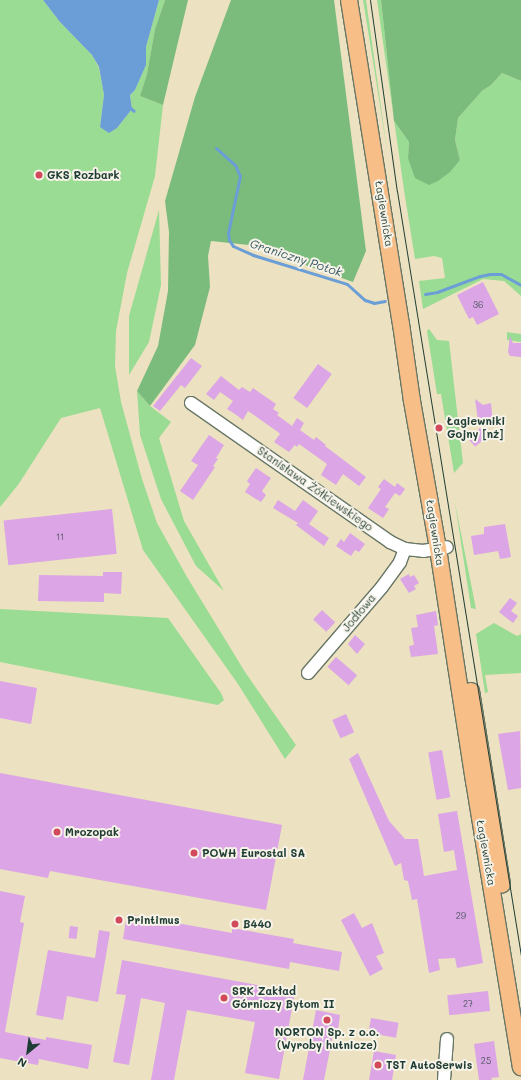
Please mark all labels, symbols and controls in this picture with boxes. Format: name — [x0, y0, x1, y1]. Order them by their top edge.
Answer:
place label: GKS Rozbark — [47, 168, 119, 182]
marker: GKS Rozbark — [34, 170, 44, 180]
street label: Łagiewnicka — [372, 180, 396, 248]
water label: Graniczny Potok — [248, 236, 344, 280]
house number: 36 — [473, 300, 483, 310]
place label: Łagiewniki Gojny [nż] — [447, 415, 505, 441]
marker: Łagiewniki Gojny [nż] — [434, 423, 444, 433]
street label: Stanisława Żółkiewskiego — [255, 444, 375, 534]
street label: Łagiewnicka — [423, 499, 447, 567]
house number: 11 — [56, 532, 64, 542]
street label: Jodłowa — [340, 592, 378, 634]
street label: Łagiewnicka — [474, 819, 498, 887]
place label: Mrozopak — [65, 825, 119, 839]
marker: Mrozopak — [52, 827, 62, 837]
place label: POWH Eurostal SA — [202, 846, 305, 860]
marker: POWH Eurostal SA — [189, 848, 199, 858]
house number: 29 — [456, 911, 466, 921]
place label: Printimus — [127, 913, 179, 927]
marker: Printimus — [114, 915, 124, 925]
place label: B440 — [243, 917, 271, 931]
marker: B440 — [230, 919, 240, 929]
place label: SRK Zakład Górniczy Bytom II — [232, 985, 334, 1011]
marker: SRK Zakład Górniczy Bytom II — [219, 993, 229, 1003]
house number: 27 — [463, 999, 473, 1009]
marker: NORTON Sp. z o.o. (Wyroby hutnicze) — [322, 1015, 332, 1025]
place label: NORTON Sp. z o.o. (Wyroby hutnicze) — [275, 1026, 379, 1052]
north arrow — [8, 1032, 48, 1072]
text: N — [15, 1054, 29, 1072]
house number: 25 — [481, 1056, 491, 1066]
place label: TST AutoSerwis — [386, 1058, 472, 1072]
marker: TST AutoSerwis — [373, 1060, 383, 1070]

